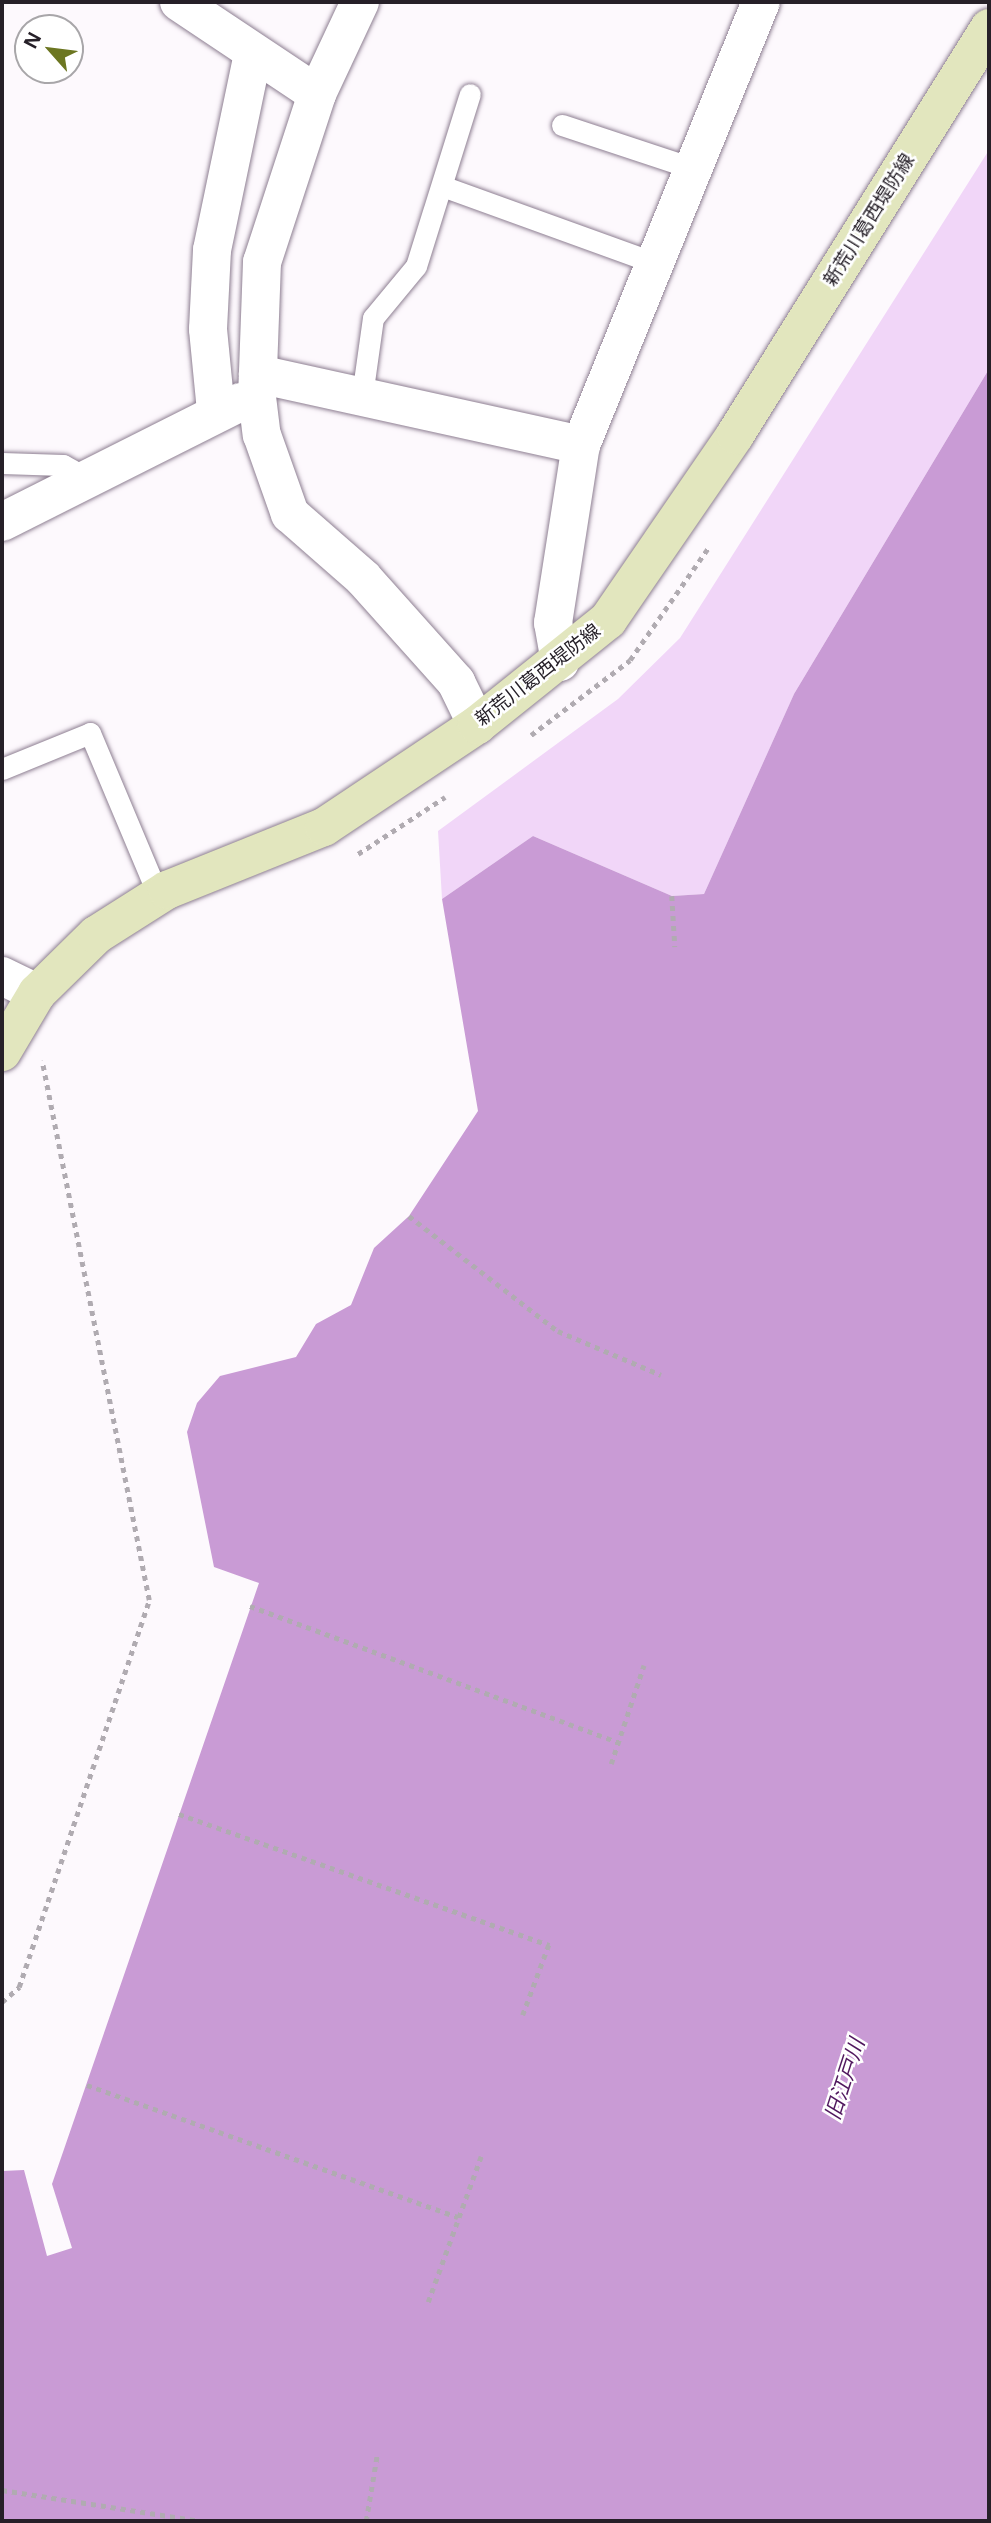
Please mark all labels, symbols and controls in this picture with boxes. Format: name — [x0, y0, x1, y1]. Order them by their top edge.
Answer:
north arrow — [14, 14, 84, 84]
text: N — [17, 27, 47, 53]
street label: 新荒川葛西堤防線 — [819, 150, 919, 290]
street label: 新荒川葛西堤防線 — [471, 619, 605, 731]
water label: 旧江戸川 — [819, 2035, 869, 2123]

